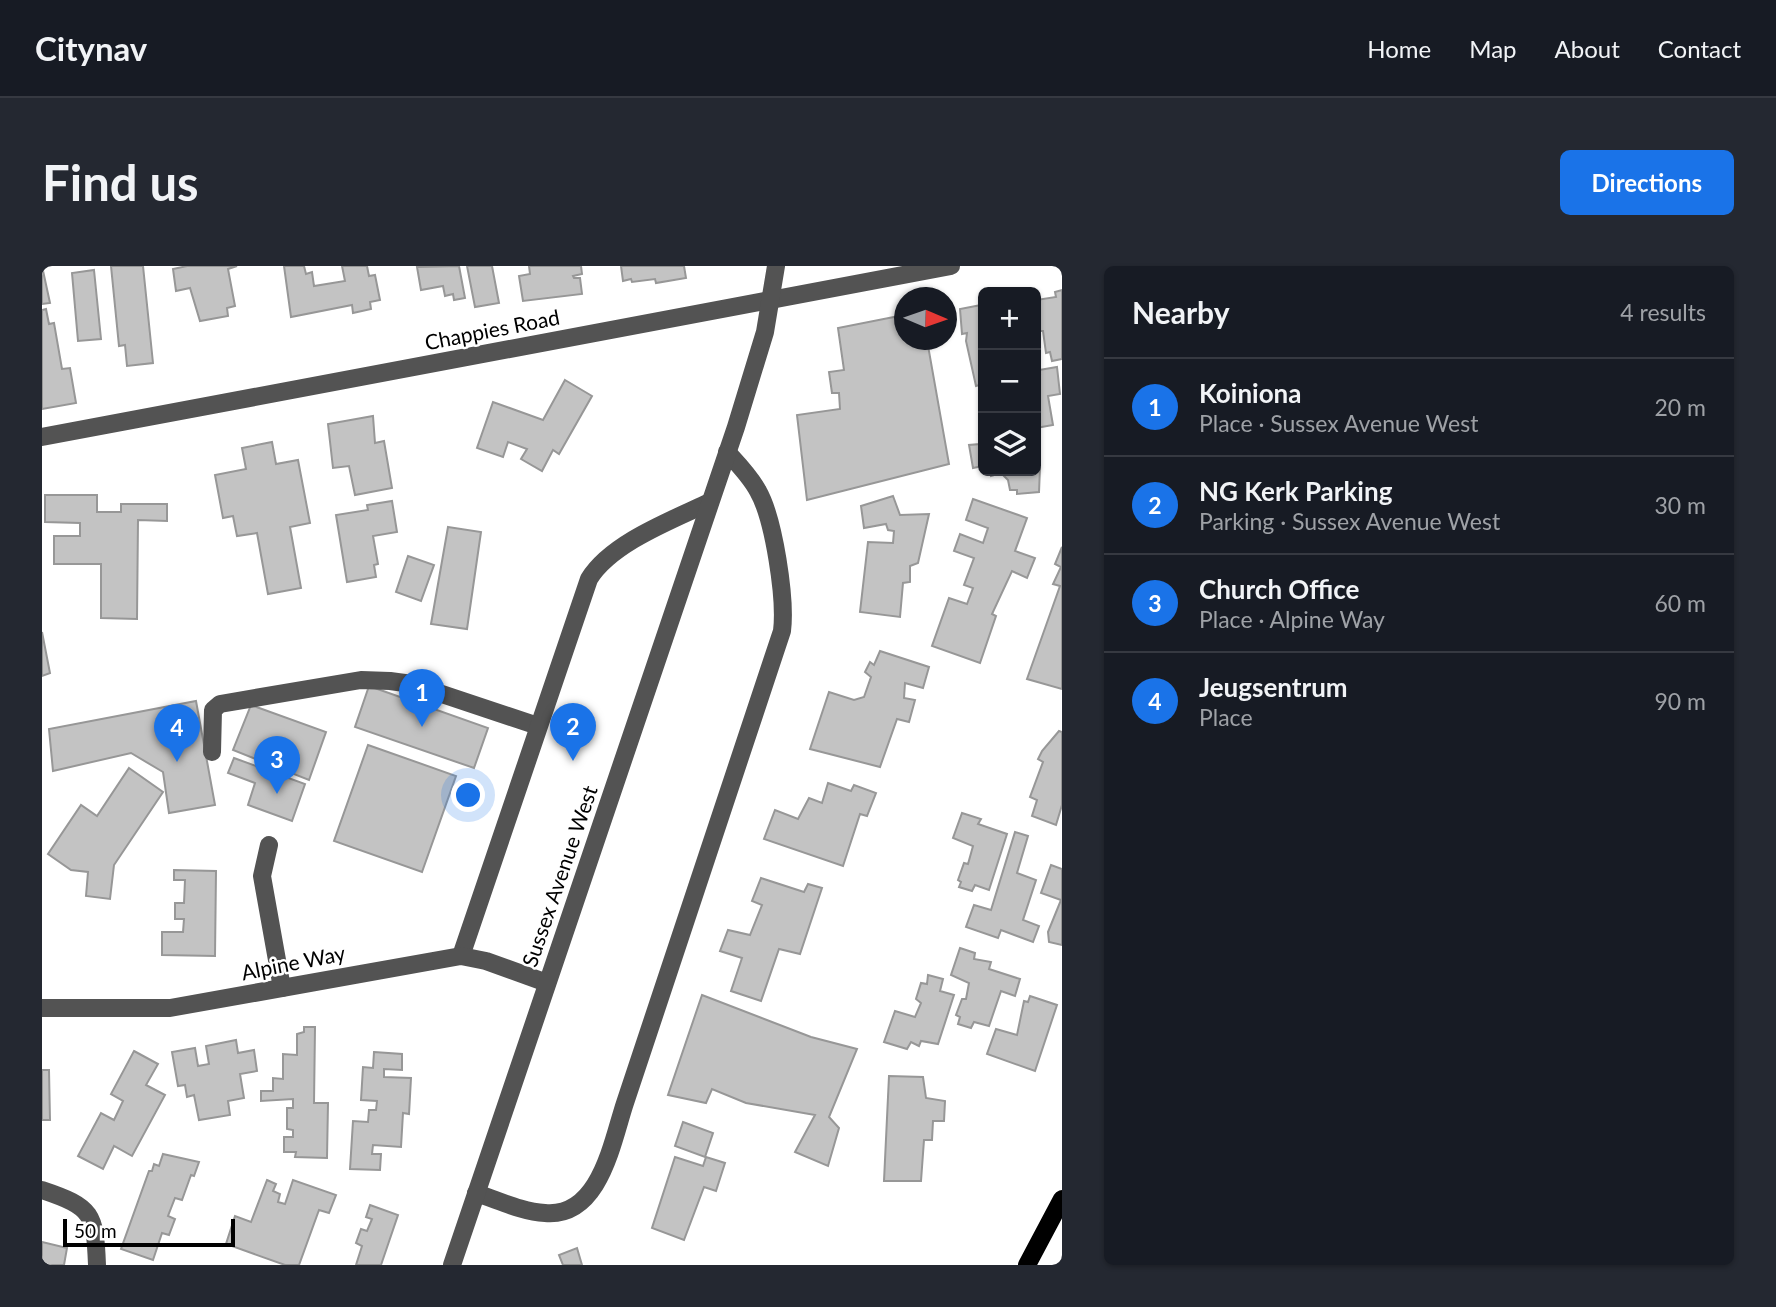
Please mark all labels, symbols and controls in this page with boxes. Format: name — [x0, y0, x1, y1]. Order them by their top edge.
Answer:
text: Citynav — [35, 28, 147, 68]
text: Home — [1367, 34, 1431, 63]
text: Map — [1469, 34, 1517, 63]
text: About — [1555, 34, 1620, 63]
text: Contact — [1658, 34, 1741, 63]
button: Directions — [1560, 150, 1734, 215]
text: Find us — [42, 153, 199, 211]
north arrow — [894, 287, 957, 350]
map controls — [978, 287, 1041, 476]
button: + — [978, 287, 1041, 350]
text: Nearby — [1132, 294, 1230, 330]
text: 4 results — [1620, 298, 1706, 326]
street label: Chappies Road — [422, 304, 562, 354]
button: − — [978, 350, 1041, 413]
text: Koiniona — [1199, 377, 1301, 409]
text: 1 — [1148, 393, 1162, 421]
text: 20 m — [1655, 393, 1706, 421]
text: Place · Sussex Avenue West — [1199, 409, 1478, 437]
button: layers — [978, 413, 1041, 476]
text: NG Kerk Parking — [1199, 475, 1392, 507]
text: 2 — [1148, 491, 1162, 519]
text: 30 m — [1655, 491, 1706, 519]
text: Parking · Sussex Avenue West — [1199, 507, 1500, 535]
text: Church Office — [1199, 573, 1359, 605]
text: 3 — [1148, 589, 1162, 617]
text: 60 m — [1655, 589, 1706, 617]
text: Place · Alpine Way — [1199, 605, 1385, 633]
pin: 1 — [399, 669, 445, 727]
text: Jeugsentrum — [1199, 671, 1348, 703]
text: 4 — [1148, 687, 1162, 715]
text: 90 m — [1655, 687, 1706, 715]
pin: 2 — [550, 703, 596, 761]
text: Place — [1199, 703, 1253, 731]
pin: 4 — [154, 704, 200, 762]
pin: 3 — [254, 736, 300, 794]
your location — [451, 778, 485, 812]
street label: Sussex Avenue West — [516, 782, 602, 970]
street label: Alpine Way — [239, 940, 347, 984]
scale bar — [63, 1216, 234, 1248]
text: 50 m — [74, 1219, 117, 1242]

